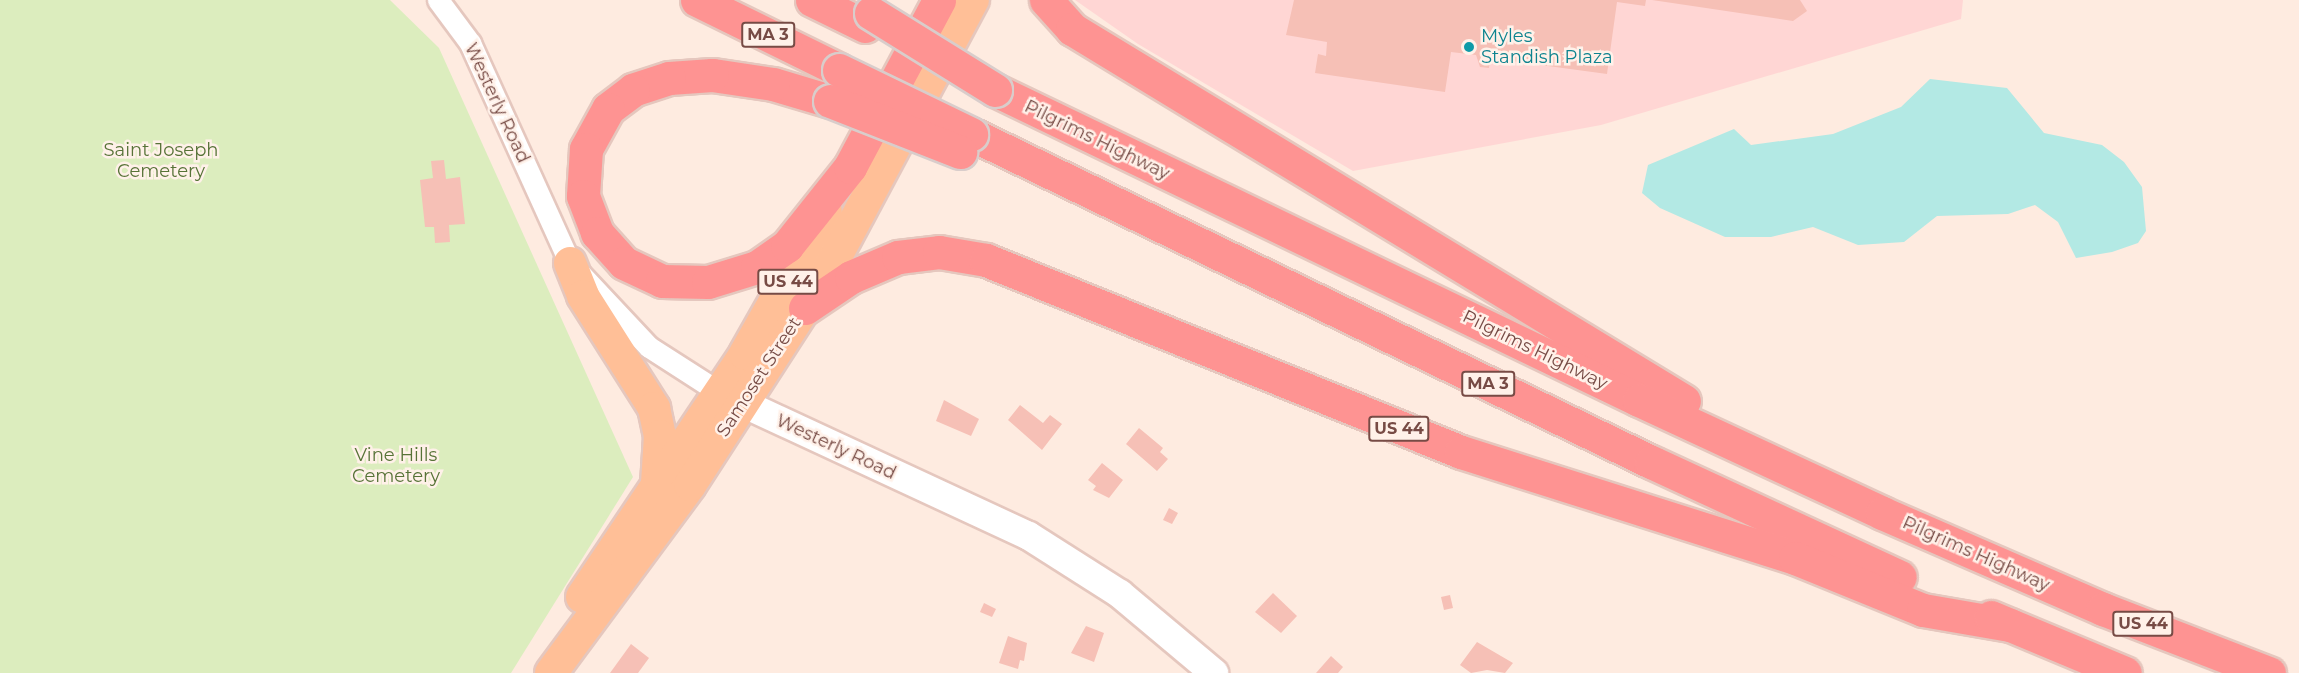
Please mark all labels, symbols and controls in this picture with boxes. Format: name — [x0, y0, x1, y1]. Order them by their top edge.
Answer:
road number: MA 3 — [741, 22, 795, 48]
place label: Myles Standish Plaza — [1481, 26, 1613, 68]
street label: Westerly Road — [460, 40, 534, 166]
marker: Myles Standish Plaza — [1462, 40, 1476, 54]
street label: Pilgrims Highway — [1021, 95, 1173, 185]
park label: Saint Joseph Cemetery — [103, 140, 219, 182]
road number: US 44 — [756, 269, 820, 295]
street label: Pilgrims Highway — [1459, 305, 1611, 395]
street label: Samoset Street — [712, 313, 806, 441]
road number: MA 3 — [1461, 371, 1515, 397]
street label: Westerly Road — [773, 410, 899, 484]
road number: US 44 — [1368, 416, 1430, 442]
park label: Vine Hills Cemetery — [352, 445, 440, 488]
street label: Pilgrims Highway — [1899, 512, 2053, 596]
road number: US 44 — [2112, 611, 2174, 637]

